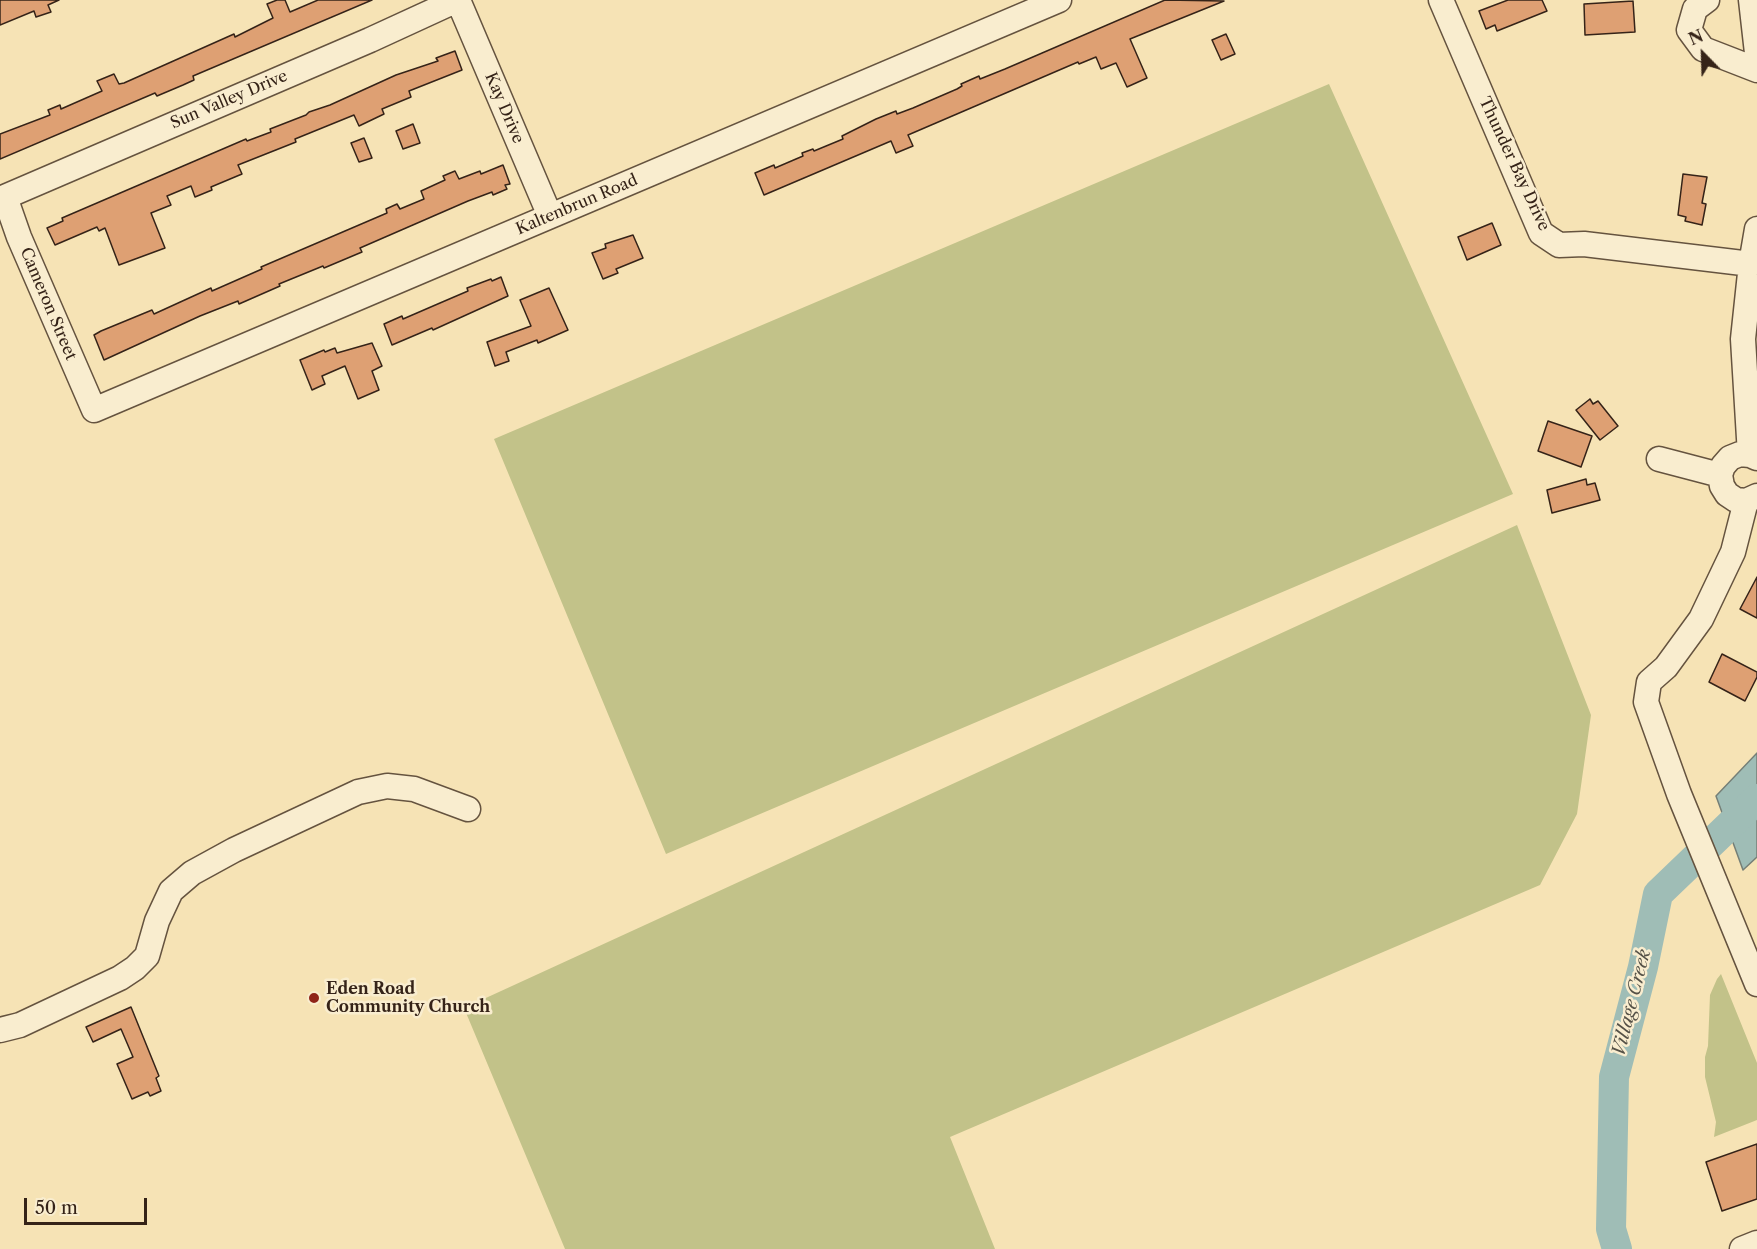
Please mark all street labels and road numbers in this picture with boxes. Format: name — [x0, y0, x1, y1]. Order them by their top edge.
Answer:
street label: Sun Valley Drive — [168, 67, 290, 133]
street label: Kay Drive — [480, 70, 528, 146]
street label: Thunder Bay Drive — [1475, 94, 1553, 234]
street label: Kaltenbrun Road — [513, 171, 641, 239]
street label: Cameron Street — [16, 245, 80, 363]

